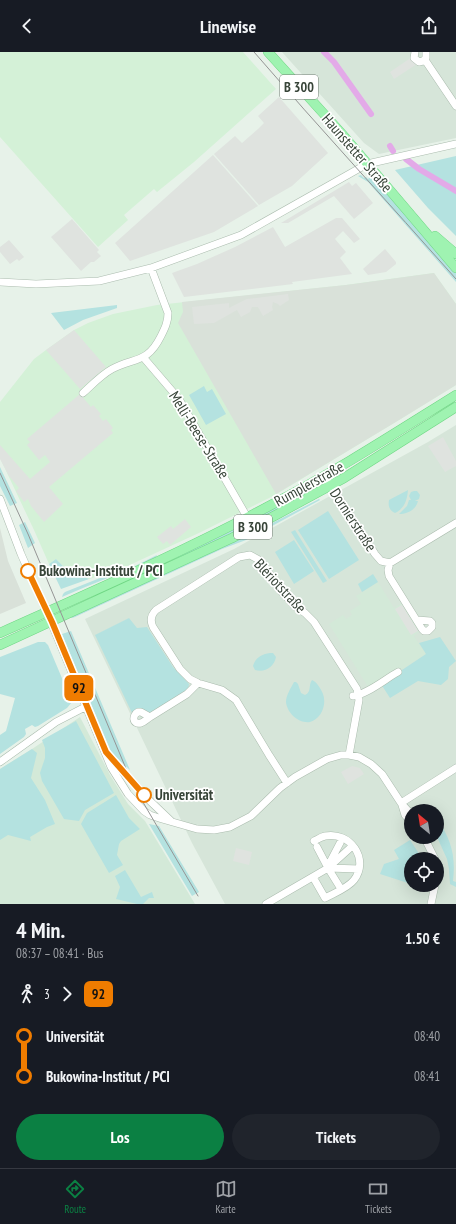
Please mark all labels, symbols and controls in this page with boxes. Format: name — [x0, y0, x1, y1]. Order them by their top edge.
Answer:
icon: back — [16, 15, 38, 37]
text: Linewise — [200, 15, 256, 38]
icon: share — [418, 15, 440, 37]
road number: B 300 — [280, 75, 318, 99]
street label: Haunstetter Straße — [318, 109, 397, 196]
street label: Melli-Beese-Straße — [165, 388, 234, 482]
street label: Rumplerstraße — [271, 457, 347, 510]
street label: Dornierstraße — [326, 485, 381, 555]
road number: B 300 — [234, 515, 272, 539]
street label: Blériotstraße — [250, 554, 310, 617]
place label: Bukowina-Institut / PCI — [39, 561, 163, 580]
marker: Bukowina-Institut / PCI — [20, 563, 36, 579]
line badge: 92 — [61, 675, 97, 701]
text: 92 — [72, 679, 86, 697]
place label: Universität — [155, 785, 214, 804]
marker: Universität — [136, 787, 152, 803]
north arrow — [404, 804, 444, 844]
map controls — [404, 804, 444, 892]
button: locate — [404, 852, 444, 892]
text: 4 Min. — [16, 916, 65, 944]
text: 1.50 € — [405, 929, 440, 948]
text: 08:37 – 08:41 · Bus — [16, 945, 103, 962]
icon: walk — [16, 983, 38, 1005]
icon: forward — [56, 983, 78, 1005]
text: 92 — [92, 985, 105, 1003]
text: 3 — [44, 986, 50, 1003]
text: Universität — [46, 1027, 104, 1046]
text: 08:40 — [414, 1028, 440, 1045]
text: Bukowina-Institut / PCI — [46, 1067, 170, 1086]
text: 08:41 — [414, 1068, 440, 1085]
button: Los — [16, 1114, 224, 1160]
button: Tickets — [232, 1114, 440, 1160]
tab: Route — [64, 1178, 86, 1216]
tab: Karte — [215, 1178, 237, 1216]
tab: Tickets — [365, 1178, 392, 1216]

